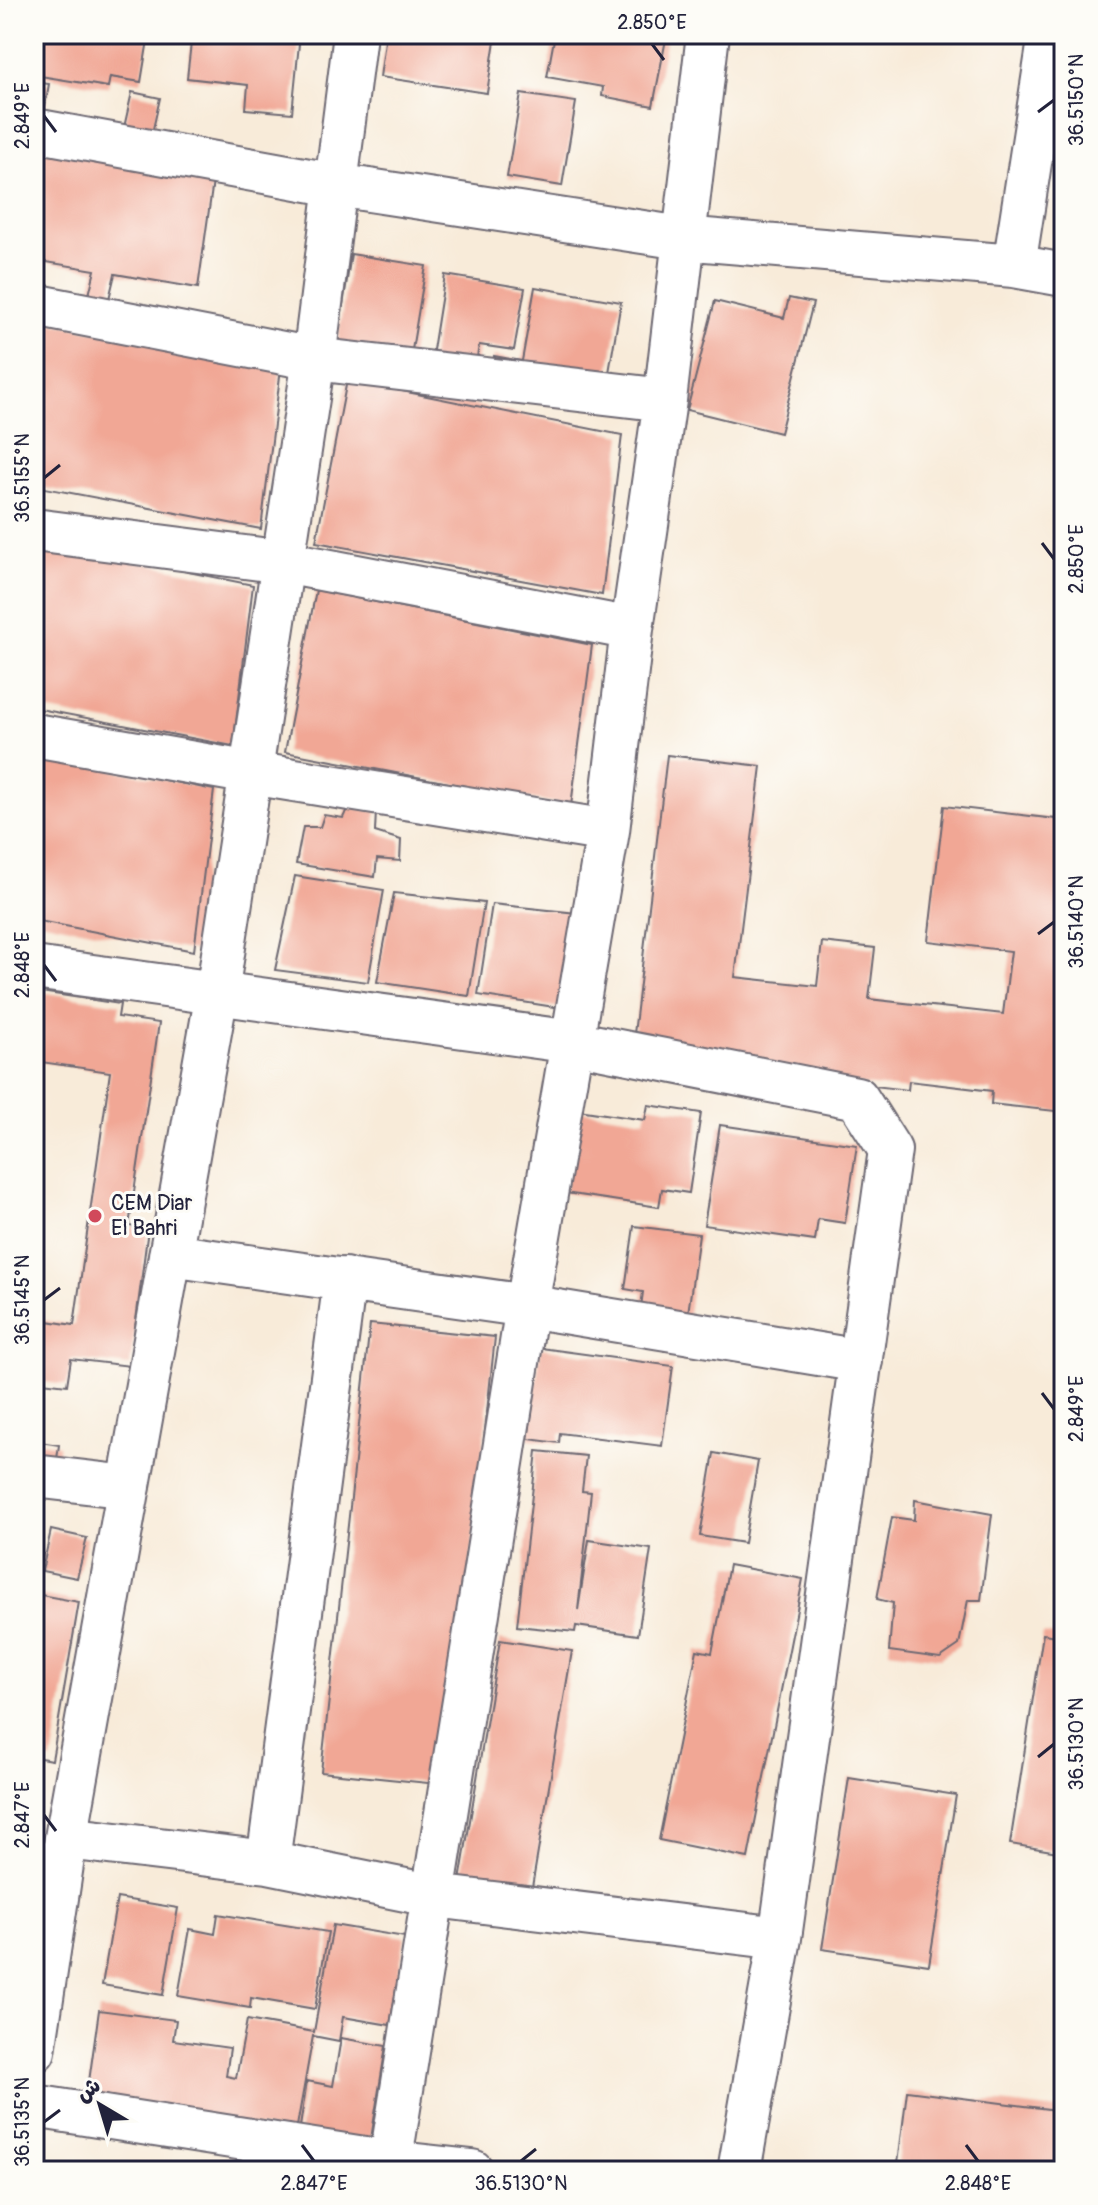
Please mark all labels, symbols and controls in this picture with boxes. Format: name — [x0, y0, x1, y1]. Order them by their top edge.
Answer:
text: 2.850°E — [617, 10, 687, 35]
text: 36.5150°N — [1064, 54, 1089, 146]
text: 2.849°E — [10, 83, 35, 149]
text: 36.5155°N — [10, 433, 35, 523]
text: 2.850°E — [1064, 524, 1089, 594]
text: 36.5140°N — [1064, 875, 1089, 969]
text: 2.848°E — [10, 932, 35, 998]
place label: CEM Diar El Bahri — [111, 1189, 193, 1242]
marker: CEM Diar El Bahri — [86, 1207, 104, 1225]
text: 36.5145°N — [10, 1255, 35, 1345]
text: 2.849°E — [1064, 1376, 1089, 1442]
text: 36.5130°N — [1064, 1698, 1089, 1790]
text: 2.847°E — [10, 1782, 35, 1848]
north arrow — [60, 2065, 140, 2145]
text: ش — [70, 2072, 106, 2109]
text: 36.5135°N — [10, 2077, 35, 2167]
text: 2.847°E — [281, 2171, 347, 2196]
text: 36.5130°N — [475, 2171, 567, 2196]
text: 2.848°E — [945, 2171, 1011, 2196]

